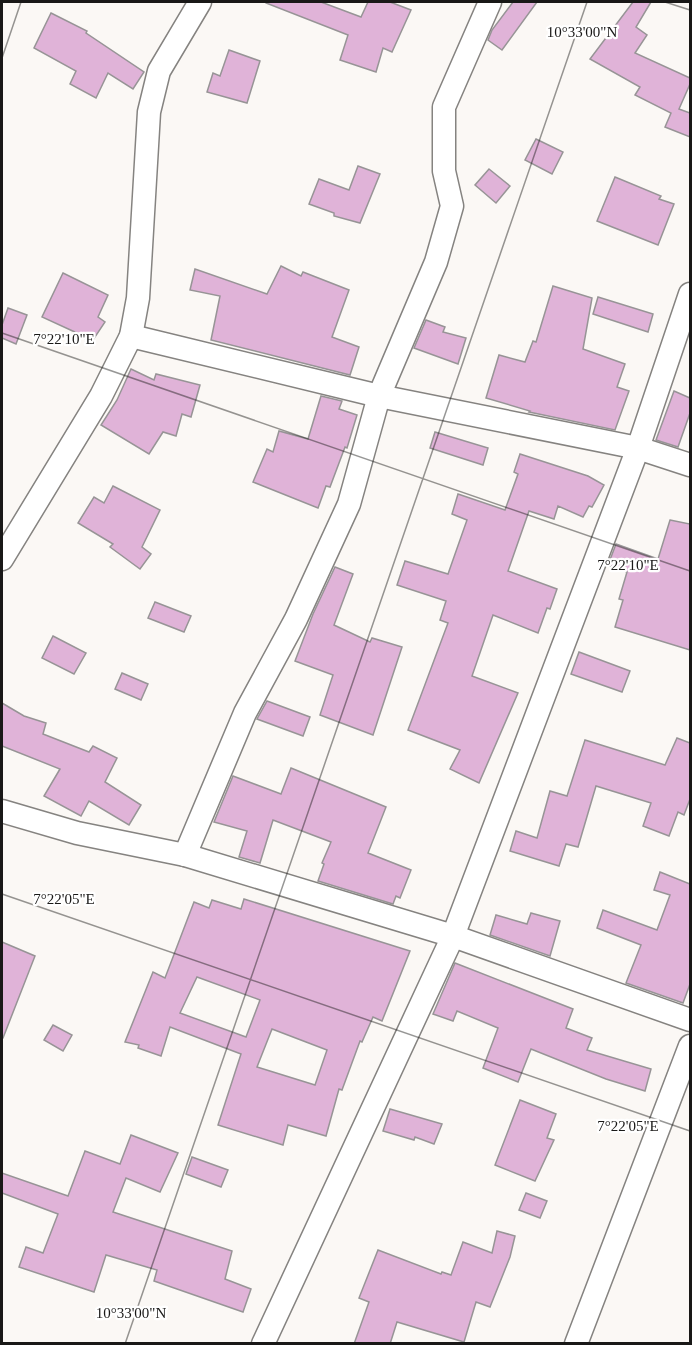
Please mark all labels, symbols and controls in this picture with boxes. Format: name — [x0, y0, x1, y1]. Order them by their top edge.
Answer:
text: 10°33'00"N — [547, 24, 617, 40]
text: 7°22'10"E — [33, 331, 95, 347]
text: 7°22'10"E — [597, 557, 659, 573]
text: 7°22'05"E — [33, 891, 95, 907]
text: 7°22'05"E — [597, 1118, 659, 1134]
text: 10°33'00"N — [96, 1305, 166, 1321]

